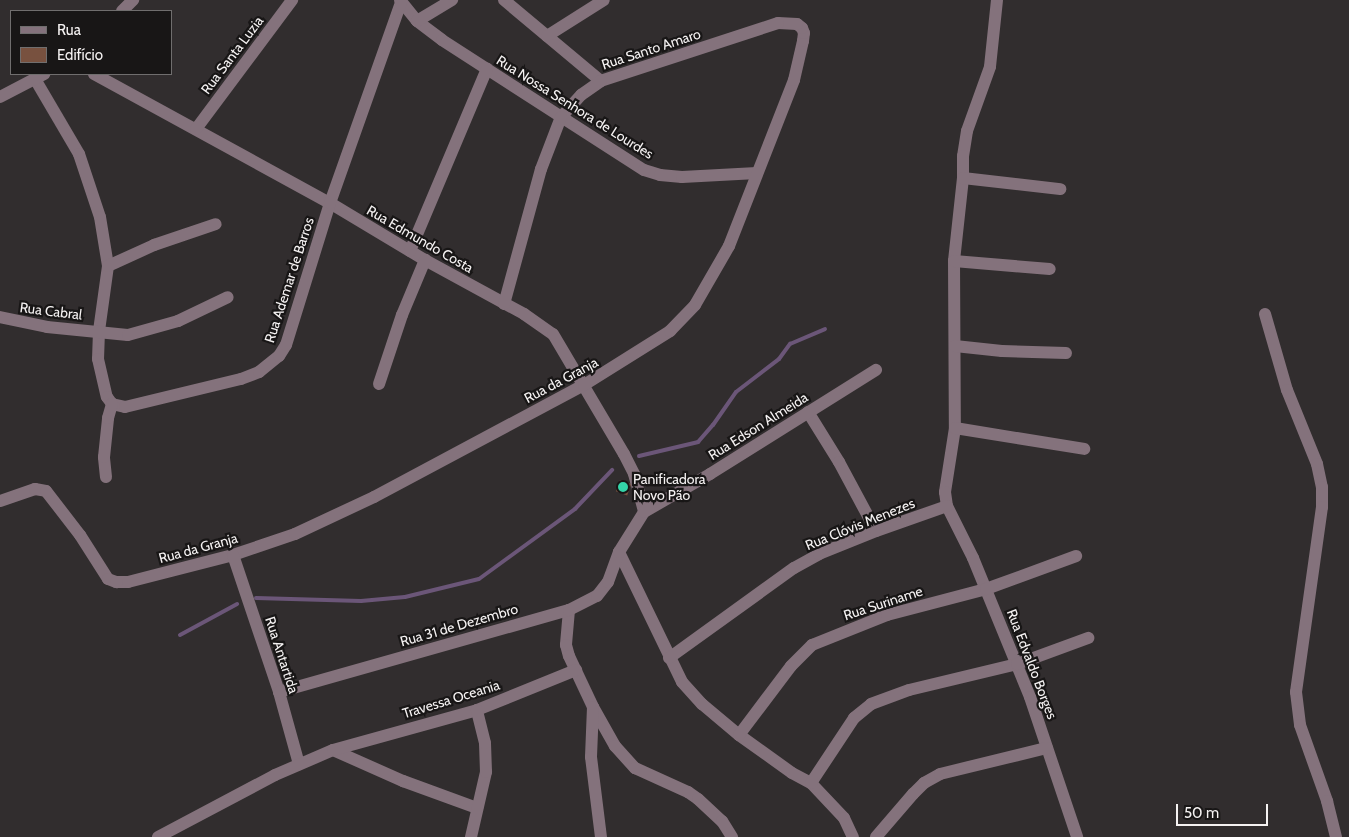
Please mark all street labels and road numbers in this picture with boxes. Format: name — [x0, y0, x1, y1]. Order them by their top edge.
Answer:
street label: Rua Santa Luzia — [197, 13, 267, 97]
street label: Rua Santo Amaro — [599, 25, 703, 73]
street label: Rua Nossa Senhora de Lourdes — [493, 52, 657, 162]
street label: Rua Edmundo Costa — [364, 202, 476, 276]
street label: Rua Ademar de Barros — [261, 215, 317, 345]
street label: Rua Cabral — [19, 299, 83, 323]
street label: Rua da Granja — [521, 354, 601, 406]
street label: Rua Edson Almeida — [705, 389, 811, 463]
street label: Rua Clóvis Menezes — [803, 494, 917, 554]
street label: Rua da Granja — [157, 529, 239, 567]
street label: Rua Suriname — [841, 582, 925, 624]
street label: Rua 31 de Dezembro — [398, 600, 520, 650]
street label: Rua Edvaldo Borges — [1003, 607, 1061, 721]
street label: Rua Antartida — [262, 614, 302, 696]
street label: Travessa Oceania — [400, 676, 502, 722]

